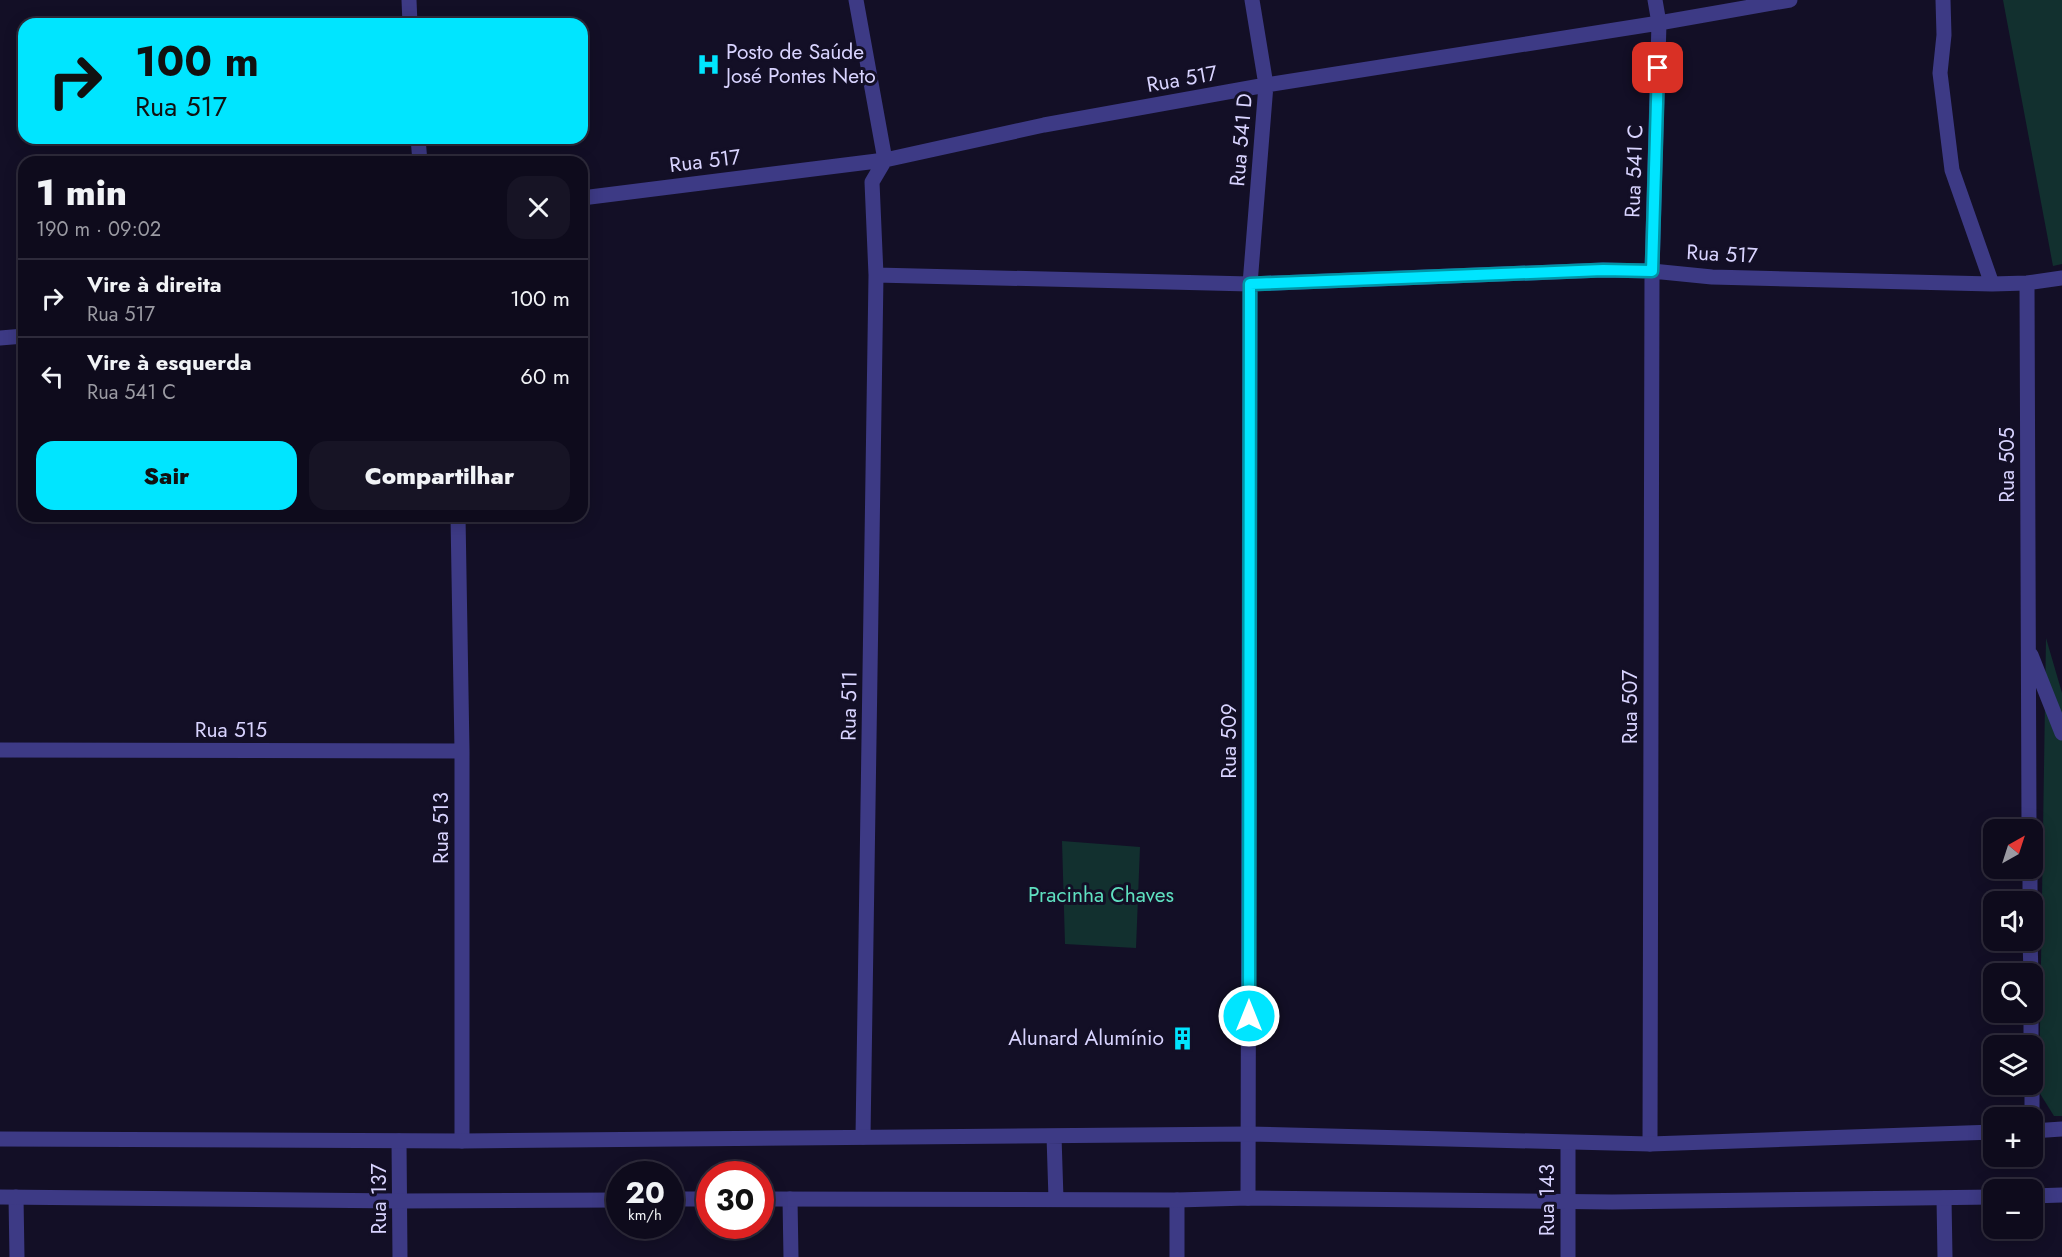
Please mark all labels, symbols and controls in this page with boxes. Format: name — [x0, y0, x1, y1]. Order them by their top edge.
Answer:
text: 100 m — [135, 31, 259, 92]
place label: Posto de Saúde José Pontes Neto — [723, 37, 876, 91]
icon: right — [36, 42, 114, 120]
pin — [1632, 42, 1683, 93]
hospital icon: Posto de Saúde José Pontes Neto — [695, 51, 721, 77]
icon: arrive — [1641, 51, 1674, 84]
street label: Rua 517 — [1144, 58, 1220, 100]
text: Rua 517 — [135, 87, 227, 126]
street label: Rua 541 D — [1222, 92, 1260, 188]
street label: Rua 541 C — [1617, 124, 1651, 218]
street label: Rua 517 — [668, 142, 742, 180]
text: 1 min — [36, 166, 127, 218]
button: close — [507, 176, 570, 239]
text: 190 m · 09:02 — [36, 215, 161, 244]
street label: Rua 517 — [1686, 237, 1758, 271]
text: Vire à direita — [87, 268, 222, 300]
icon: right — [36, 282, 69, 315]
text: 100 m — [510, 282, 570, 314]
text: Rua 517 — [87, 300, 155, 329]
text: Vire à esquerda — [87, 346, 252, 378]
icon: left — [36, 360, 69, 393]
text: 60 m — [520, 360, 570, 392]
text: Rua 541 C — [87, 378, 176, 407]
street label: Rua 505 — [1992, 427, 2022, 503]
button: Sair — [36, 441, 297, 510]
button: Compartilhar — [309, 441, 570, 510]
street label: Rua 507 — [1615, 670, 1645, 744]
street label: Rua 511 — [833, 671, 865, 741]
street label: Rua 509 — [1214, 703, 1244, 779]
street label: Rua 515 — [195, 715, 267, 745]
street label: Rua 513 — [426, 792, 456, 864]
north arrow — [1983, 819, 2043, 879]
map controls — [1983, 819, 2043, 1239]
park label: Pracinha Chaves — [1028, 880, 1174, 910]
button: sound — [1983, 891, 2043, 951]
button: search — [1983, 963, 2043, 1023]
position arrow — [1217, 984, 1281, 1048]
place label: Alunard Alumínio — [1008, 1023, 1164, 1053]
building icon: Alunard Alumínio — [1169, 1025, 1195, 1051]
button: layers — [1983, 1035, 2043, 1095]
button: + — [1983, 1107, 2043, 1167]
speed limit sign: 30 — [696, 1161, 774, 1239]
street label: Rua 137 — [364, 1164, 394, 1234]
street label: Rua 143 — [1532, 1164, 1562, 1236]
text: 20 — [625, 1171, 665, 1214]
button: − — [1983, 1179, 2043, 1239]
text: km/h — [628, 1204, 662, 1226]

